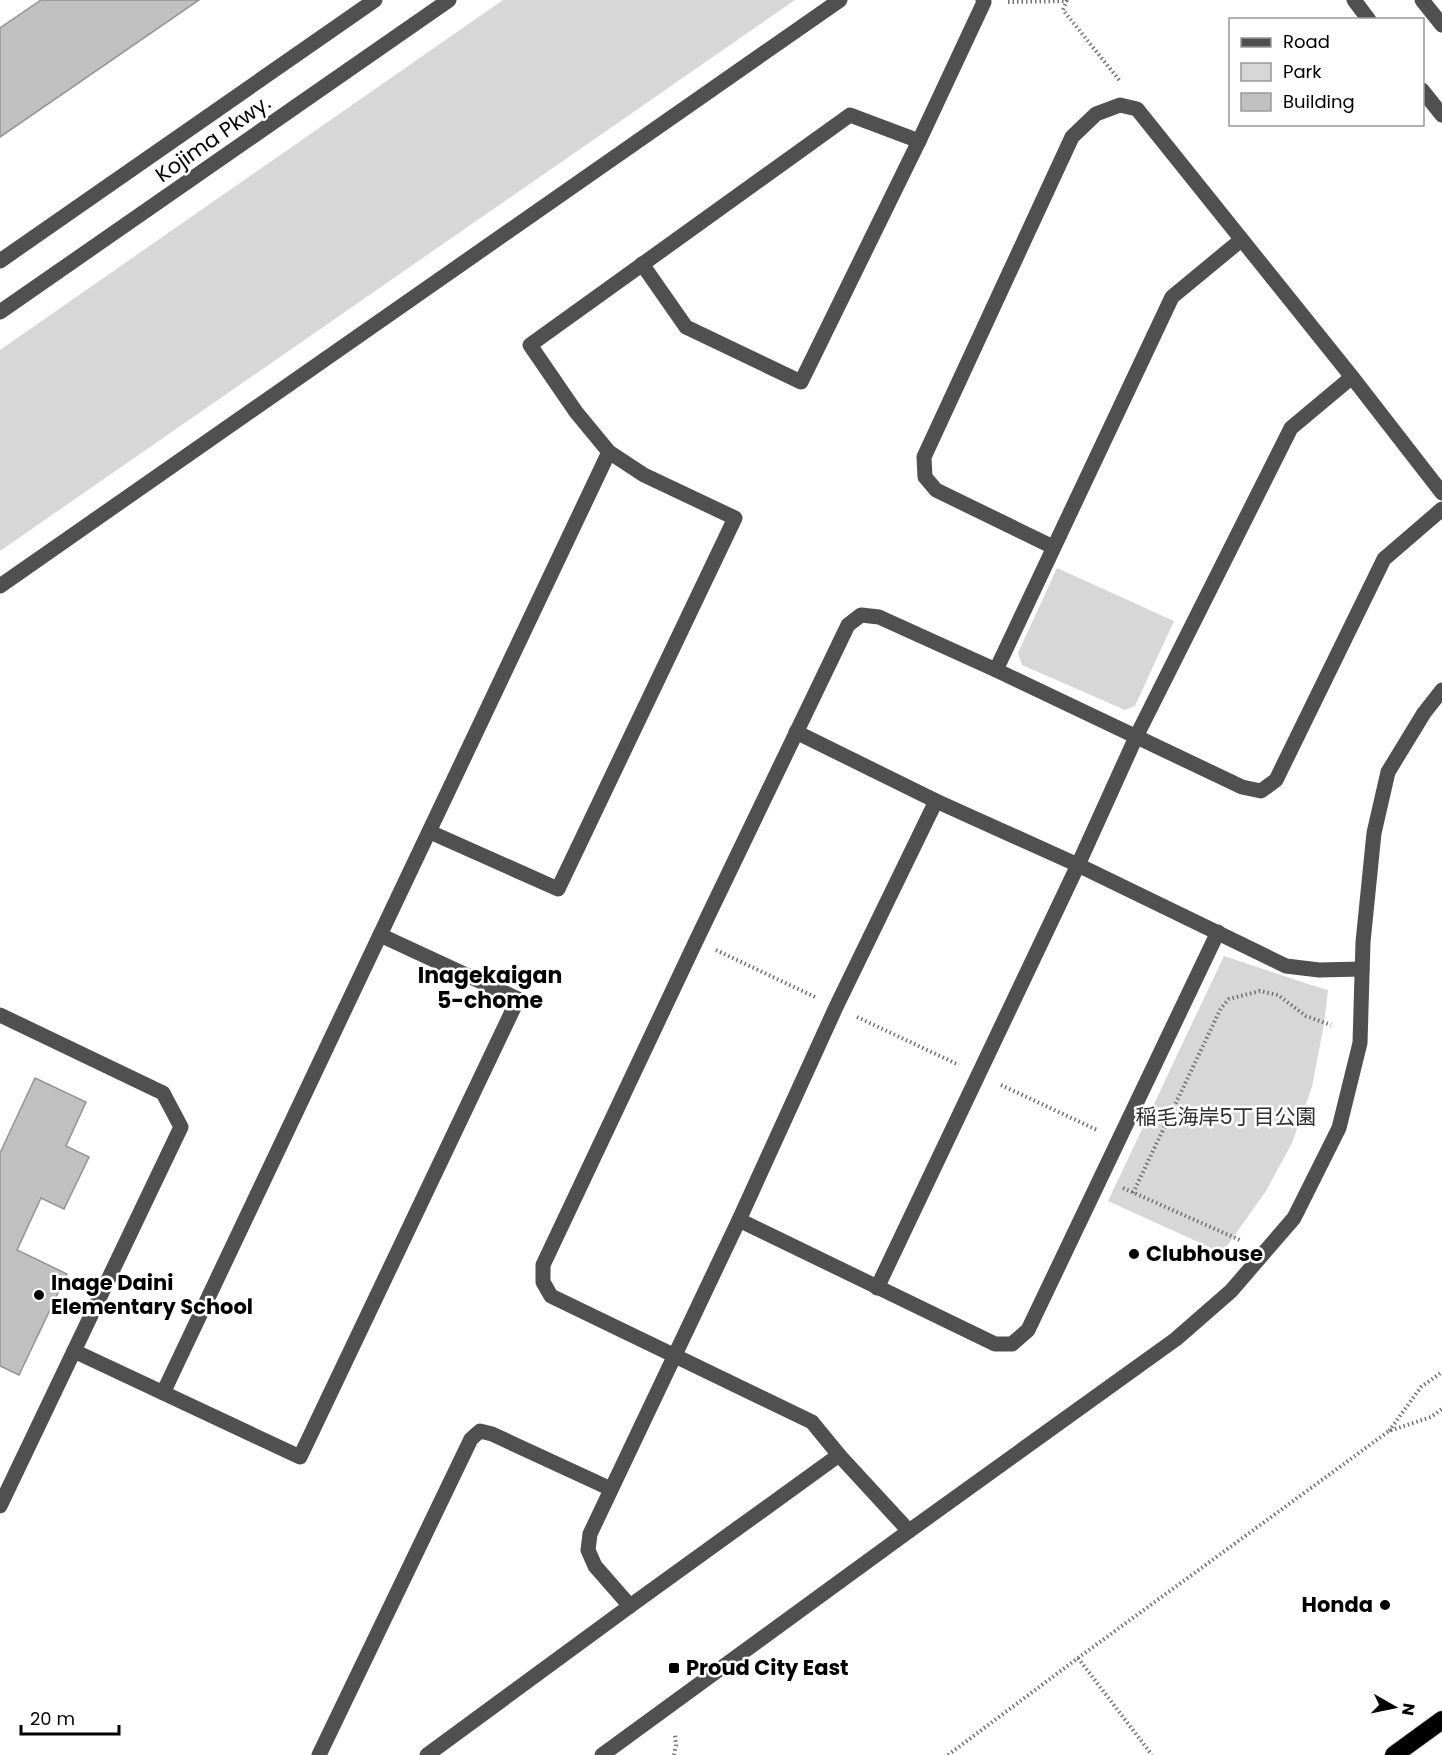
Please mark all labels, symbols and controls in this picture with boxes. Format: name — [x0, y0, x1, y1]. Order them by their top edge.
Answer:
legend — [1229, 18, 1424, 126]
text: Road — [1283, 29, 1330, 54]
text: Park — [1283, 59, 1322, 84]
street label: Kojima Pkwy. — [149, 88, 276, 189]
text: Building — [1283, 89, 1355, 114]
district label: Inagekaigan 5-chome — [418, 960, 562, 1016]
park label: 稲毛海岸5丁目公園 — [1135, 1102, 1317, 1131]
place label: Clubhouse — [1146, 1239, 1263, 1268]
marker: Clubhouse — [1127, 1247, 1141, 1261]
place label: Inage Daini Elementary School — [51, 1268, 253, 1321]
marker: Inage Daini Elementary School — [32, 1288, 46, 1302]
place label: Honda — [1302, 1590, 1373, 1619]
marker: Honda — [1378, 1598, 1392, 1612]
place label: Proud City East — [686, 1653, 849, 1682]
marker: Proud City East — [667, 1661, 681, 1675]
north arrow — [1364, 1677, 1424, 1737]
scale bar — [21, 1698, 118, 1736]
text: N — [1396, 1702, 1421, 1717]
text: 20 m — [30, 1706, 75, 1731]

